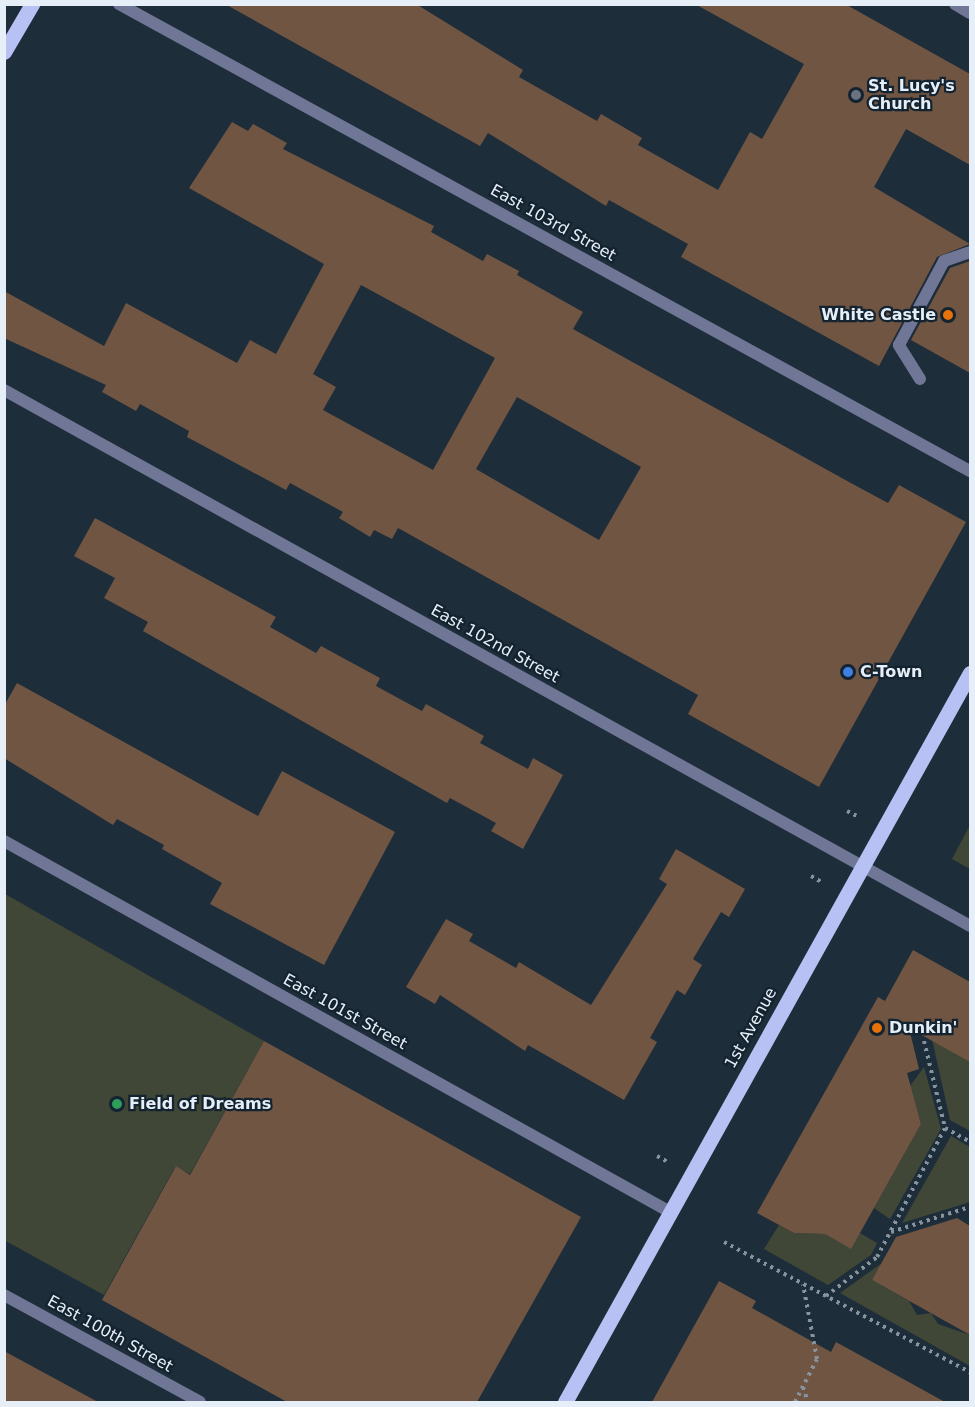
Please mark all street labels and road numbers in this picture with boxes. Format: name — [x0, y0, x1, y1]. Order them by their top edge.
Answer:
street label: East 103rd Street — [487, 181, 619, 265]
street label: East 102nd Street — [427, 601, 563, 687]
street label: East 101st Street — [280, 970, 410, 1054]
street label: 1st Avenue — [721, 984, 781, 1072]
street label: East 100th Street — [44, 1292, 176, 1376]

